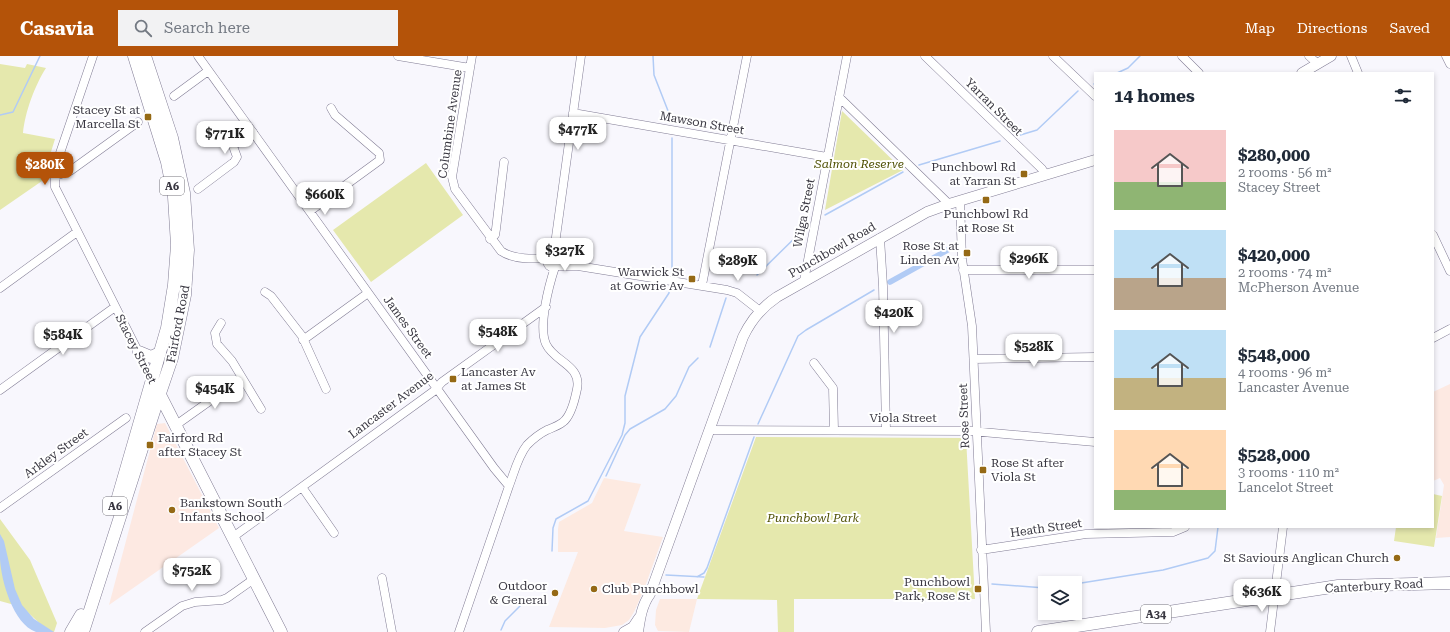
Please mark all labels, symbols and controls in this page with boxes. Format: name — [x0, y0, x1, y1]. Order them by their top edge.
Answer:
search box — [118, 10, 398, 46]
text: Casavia — [20, 17, 94, 40]
icon: search — [132, 17, 154, 39]
text: Search here — [164, 19, 250, 37]
text: Map — [1245, 20, 1275, 36]
text: Directions — [1297, 20, 1367, 36]
text: Saved — [1389, 20, 1430, 36]
street label: Columbine Avenue — [435, 68, 465, 179]
street label: Yarran Street — [962, 75, 1026, 139]
icon: filters — [1392, 85, 1414, 107]
text: 14 homes — [1114, 86, 1195, 106]
place label: Stacey St at Marcella St — [73, 103, 141, 131]
street label: Mawson Street — [659, 109, 746, 137]
marker: Stacey St at Marcella St — [143, 112, 153, 122]
pin: $477K — [550, 117, 606, 151]
pin: $771K — [197, 121, 253, 155]
text: $477K — [558, 122, 598, 137]
text: $771K — [205, 126, 245, 141]
text: $280,000 — [1238, 145, 1310, 165]
icon: home — [1146, 146, 1194, 194]
pin: $280K — [17, 152, 73, 186]
text: $280K — [25, 157, 65, 172]
park label: Salmon Reserve — [813, 157, 904, 171]
place label: Punchbowl Rd at Yarran St — [931, 160, 1017, 188]
text: 2 rooms · 56 m² — [1238, 165, 1332, 180]
marker: Punchbowl Rd at Yarran St — [1019, 169, 1029, 179]
road number: A6 — [160, 177, 184, 195]
street label: Wilga Street — [790, 177, 818, 249]
text: Stacey Street — [1238, 180, 1320, 195]
pin: $660K — [297, 182, 353, 216]
text: $660K — [305, 187, 345, 202]
marker: Punchbowl Rd at Rose St — [981, 195, 991, 205]
place label: Punchbowl Rd at Rose St — [944, 207, 1029, 235]
street label: Punchbowl Road — [786, 219, 878, 281]
pin: $327K — [537, 238, 593, 272]
place label: Rose St at Linden Av — [900, 239, 960, 267]
text: $327K — [545, 243, 585, 258]
text: $420,000 — [1238, 245, 1310, 265]
pin: $296K — [1001, 246, 1057, 280]
icon: home — [1146, 246, 1194, 294]
pin: $289K — [710, 248, 766, 282]
marker: Rose St at Linden Av — [962, 248, 972, 258]
text: $296K — [1009, 251, 1049, 266]
text: $289K — [718, 253, 758, 268]
place label: Warwick St at Gowrie Av — [610, 265, 685, 293]
text: 2 rooms · 74 m² — [1238, 265, 1332, 280]
marker: Warwick St at Gowrie Av — [687, 274, 697, 284]
text: McPherson Avenue — [1238, 280, 1359, 295]
street label: Fairford Road — [164, 284, 192, 364]
street label: James Street — [381, 293, 436, 361]
pin: $420K — [866, 300, 922, 334]
text: $420K — [874, 305, 914, 320]
street label: Stacey Street — [113, 312, 160, 386]
pin: $548K — [470, 319, 526, 353]
pin: $584K — [35, 322, 91, 356]
text: $548K — [478, 324, 518, 339]
text: $584K — [43, 327, 83, 342]
pin: $528K — [1006, 334, 1062, 368]
text: $528K — [1014, 339, 1054, 354]
text: $548,000 — [1238, 345, 1310, 365]
icon: home — [1146, 346, 1194, 394]
place label: Lancaster Av at James St — [461, 365, 536, 393]
text: 4 rooms · 96 m² — [1238, 365, 1332, 380]
street label: Lancaster Avenue — [346, 368, 437, 441]
marker: Lancaster Av at James St — [448, 374, 458, 384]
pin: $454K — [187, 376, 243, 410]
text: Lancaster Avenue — [1238, 380, 1349, 395]
text: $454K — [195, 381, 235, 396]
street label: Rose Street — [956, 383, 972, 449]
street label: Viola Street — [869, 411, 937, 425]
street label: Arkley Street — [21, 425, 91, 481]
place label: Fairford Rd after Stacey St — [158, 431, 242, 459]
marker: Fairford Rd after Stacey St — [145, 440, 155, 450]
text: $528,000 — [1238, 445, 1310, 465]
icon: home — [1146, 446, 1194, 494]
place label: Rose St after Viola St — [991, 456, 1064, 484]
marker: Rose St after Viola St — [978, 465, 988, 475]
text: 3 rooms · 110 m² — [1238, 465, 1339, 480]
text: Lancelot Street — [1238, 480, 1333, 495]
place label: Bankstown South Infants School — [180, 496, 282, 524]
road number: A6 — [103, 497, 127, 515]
marker: Bankstown South Infants School — [167, 505, 177, 515]
park label: Punchbowl Park — [766, 511, 859, 525]
street label: Heath Street — [1009, 516, 1083, 540]
place label: St Saviours Anglican Church — [1224, 551, 1389, 565]
marker: St Saviours Anglican Church — [1392, 553, 1402, 563]
pin: $752K — [164, 558, 220, 592]
text: $752K — [172, 563, 212, 578]
place label: Punchbowl Park, Rose St — [895, 575, 971, 603]
map controls — [1038, 576, 1082, 620]
button: layers — [1038, 576, 1082, 620]
street label: Canterbury Road — [1324, 576, 1424, 596]
place label: Outdoor & General — [490, 579, 547, 607]
pin: $636K — [1234, 579, 1290, 613]
place label: Club Punchbowl — [602, 582, 699, 596]
marker: Club Punchbowl — [589, 584, 599, 594]
marker: Punchbowl Park, Rose St — [973, 584, 983, 594]
text: $636K — [1242, 584, 1282, 599]
marker: Outdoor & General — [550, 588, 560, 598]
road number: A34 — [1141, 605, 1171, 623]

